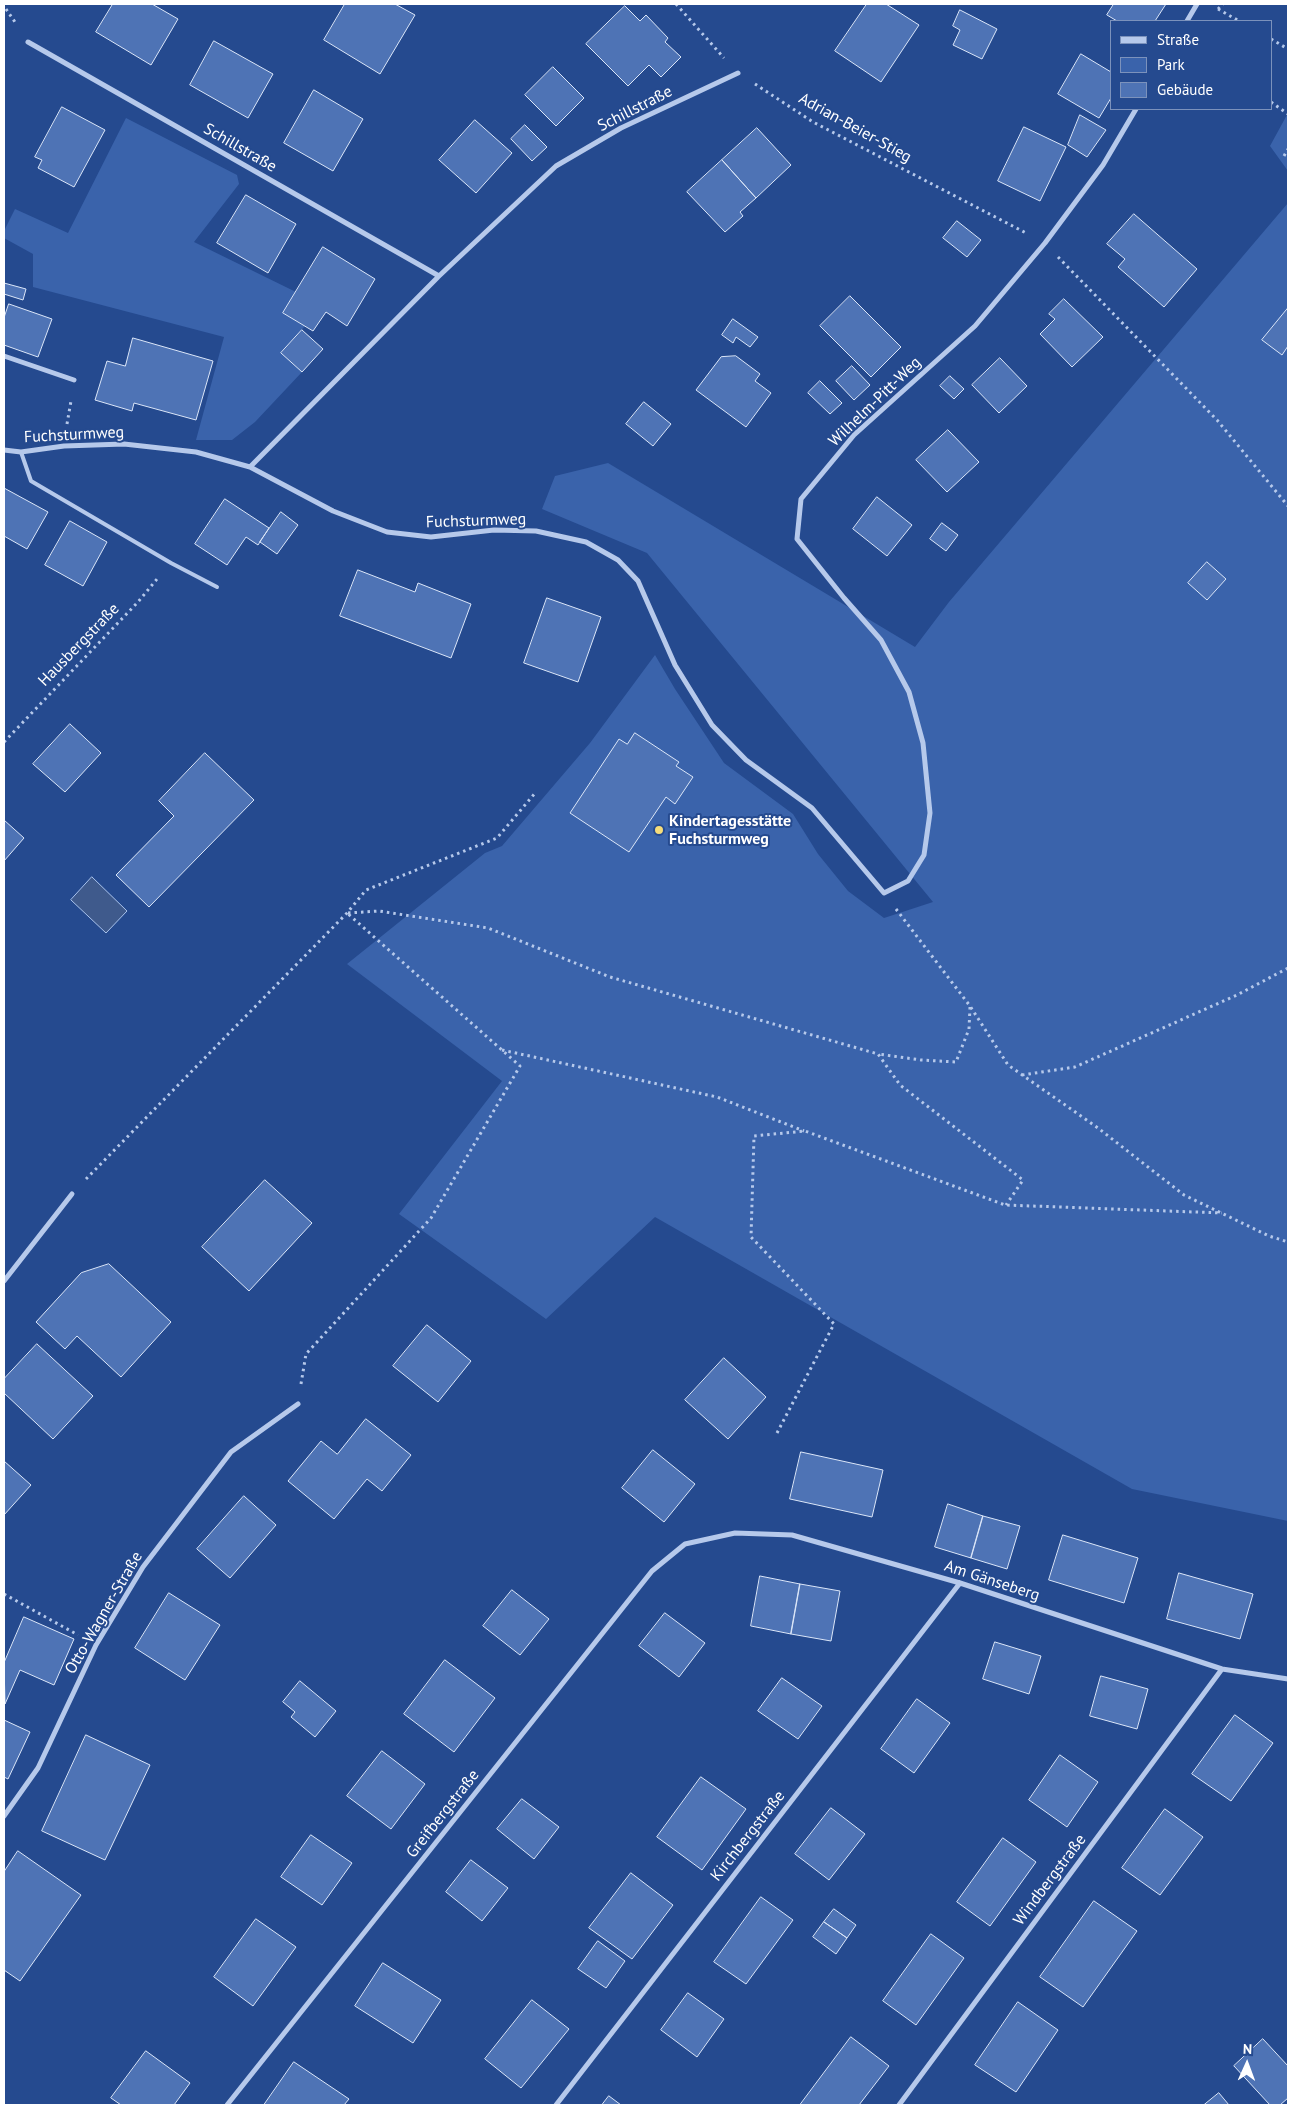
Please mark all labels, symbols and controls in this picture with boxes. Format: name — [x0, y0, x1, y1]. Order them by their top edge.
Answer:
legend — [1110, 20, 1272, 110]
text: Straße — [1157, 30, 1199, 49]
text: Park — [1157, 55, 1185, 74]
text: Gebäude — [1157, 80, 1213, 99]
street label: Schillstraße — [594, 82, 676, 136]
street label: Adrian-Beier-Stieg — [795, 89, 915, 167]
street label: Schillstraße — [200, 119, 280, 177]
street label: Wilhelm-Pitt-Weg — [825, 353, 925, 451]
street label: Fuchsturmweg — [23, 423, 125, 447]
street label: Fuchsturmweg — [426, 510, 526, 532]
street label: Hausbergstraße — [35, 599, 123, 691]
place label: Kindertagesstätte Fuchsturmweg — [669, 811, 791, 849]
marker: Kindertagesstätte Fuchsturmweg — [653, 824, 665, 836]
street label: Otto-Wagner-Straße — [61, 1548, 147, 1678]
street label: Am Gänseberg — [942, 1557, 1042, 1605]
street label: Greifbergstraße — [403, 1766, 483, 1862]
street label: Kirchbergstraße — [707, 1787, 789, 1885]
street label: Windbergstraße — [1010, 1831, 1090, 1929]
north arrow — [1222, 2039, 1272, 2089]
text: N — [1243, 2040, 1252, 2058]

